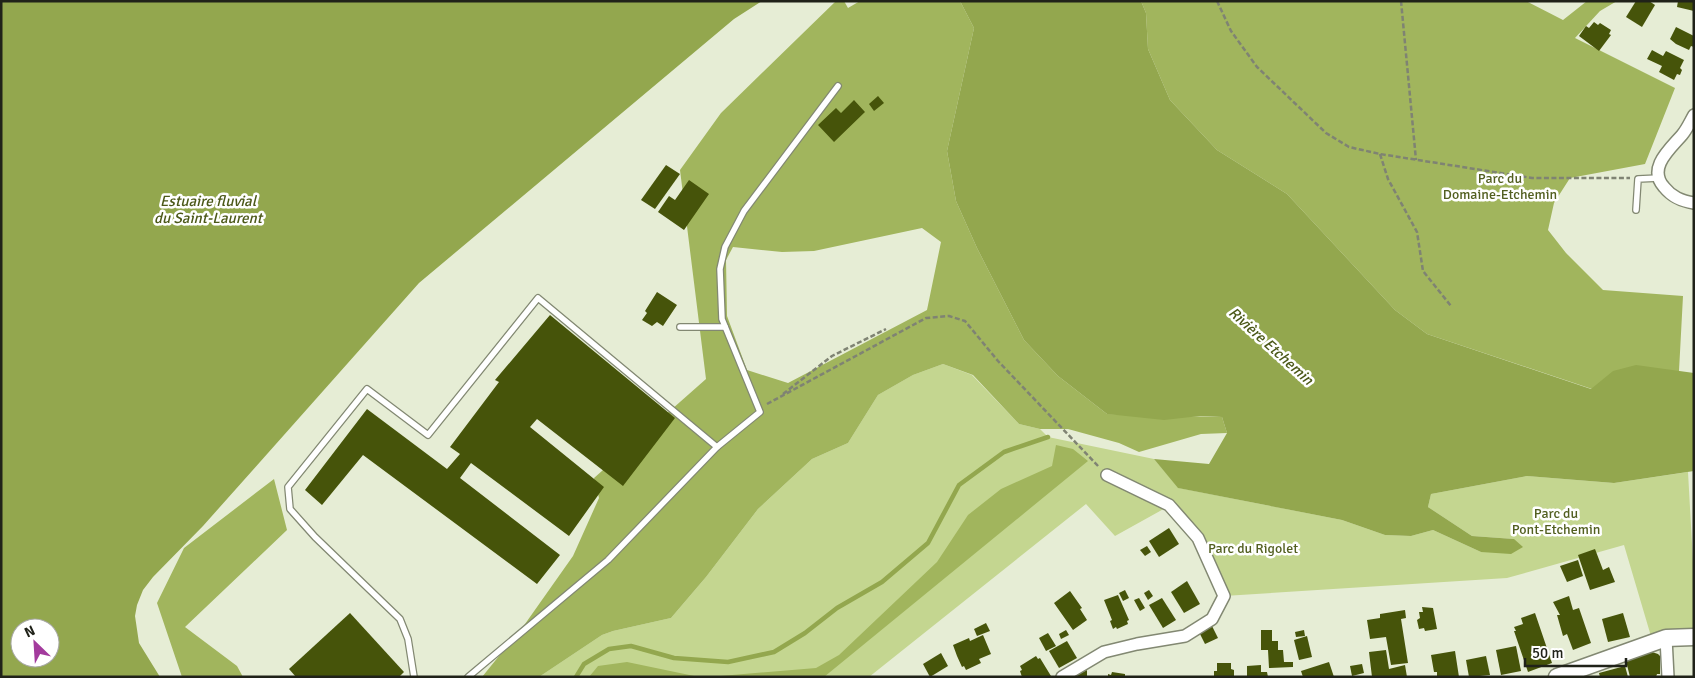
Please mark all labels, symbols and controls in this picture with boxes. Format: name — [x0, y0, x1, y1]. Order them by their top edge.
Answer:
park label: Parc du Domaine-Etchemin — [1443, 170, 1557, 203]
water label: Estuaire fluvial du Saint-Laurent — [154, 192, 264, 227]
water label: Rivière Etchemin — [1225, 303, 1318, 389]
park label: Parc du Pont-Etchemin — [1512, 505, 1600, 538]
park label: Parc du Rigolet — [1208, 540, 1298, 557]
north arrow — [10, 618, 60, 668]
text: N — [22, 622, 38, 641]
scale bar — [1525, 636, 1626, 668]
text: 50 m — [1532, 644, 1563, 662]

